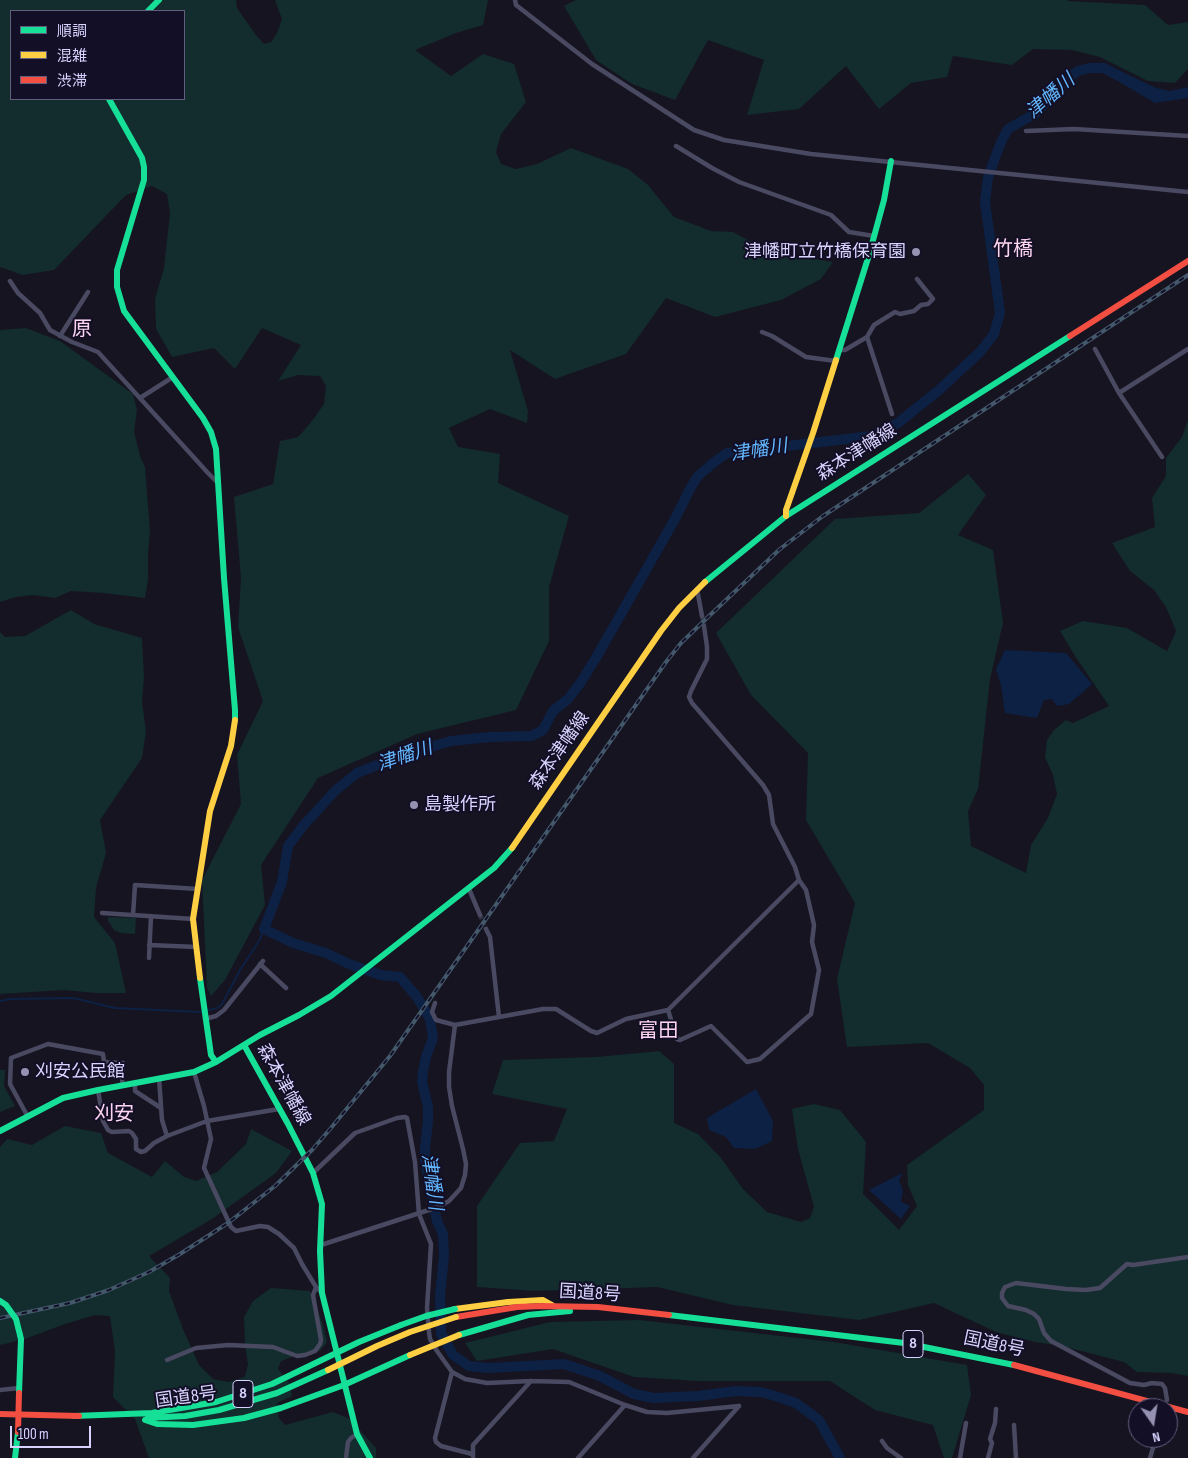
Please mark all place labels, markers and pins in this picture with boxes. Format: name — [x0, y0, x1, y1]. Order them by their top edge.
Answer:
place label: 津幡町立竹橋保育園 — [744, 241, 906, 263]
marker: 津幡町立竹橋保育園 — [910, 246, 922, 258]
place label: 島製作所 — [424, 794, 496, 816]
marker: 島製作所 — [408, 799, 420, 811]
place label: 刈安公民館 — [35, 1061, 125, 1083]
marker: 刈安公民館 — [19, 1066, 31, 1078]

